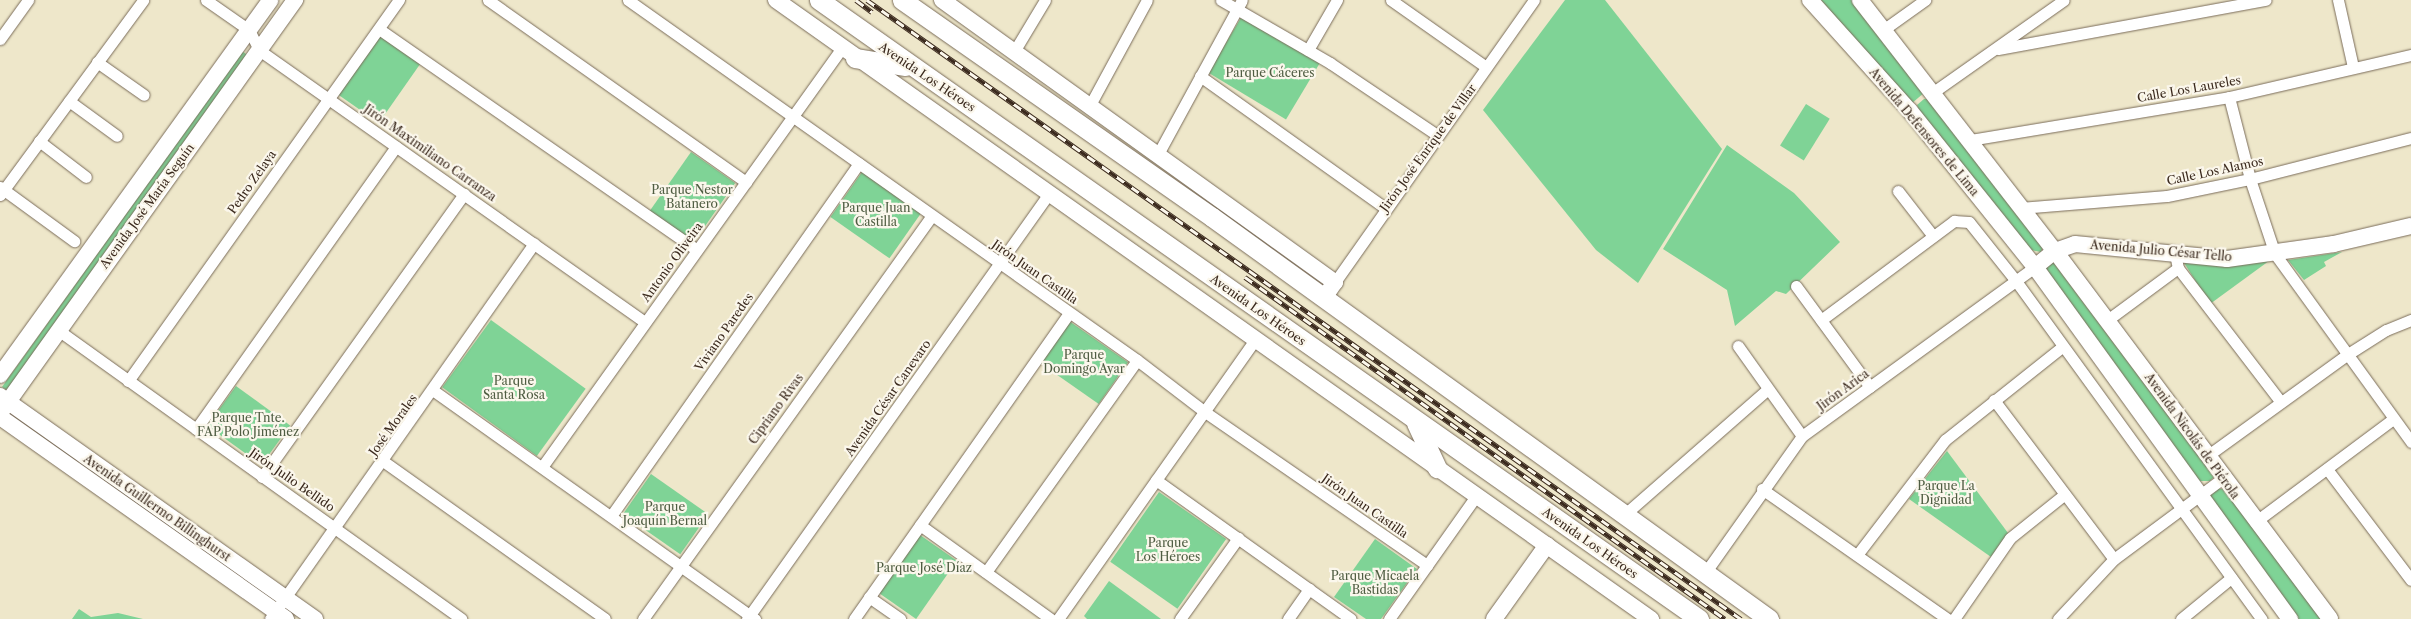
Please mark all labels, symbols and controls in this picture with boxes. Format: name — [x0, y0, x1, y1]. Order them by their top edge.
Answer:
street label: Avenida Los Héroes — [876, 39, 978, 115]
street label: Avenida Defensores de Lima — [1866, 65, 1982, 199]
park label: Parque Cáceres — [1226, 66, 1314, 80]
street label: Calle Los Laureles — [2136, 73, 2242, 105]
street label: Jirón José Enrique de Villar — [1377, 81, 1479, 215]
street label: Jirón Maximiliano Carranza — [361, 102, 499, 204]
street label: Avenida José María Seguín — [97, 141, 197, 271]
street label: Pedro Zelaya — [225, 147, 279, 217]
street label: Calle Los Alamos — [2165, 154, 2265, 188]
park label: Parque Nestor Batanero — [651, 183, 733, 211]
park label: Parque Juan Castilla — [842, 201, 910, 229]
street label: Antonio Oliveira — [638, 220, 706, 304]
street label: Jirón Juan Castilla — [989, 237, 1081, 307]
street label: Avenida Julio César Tello — [2089, 238, 2233, 264]
street label: Avenida Los Héroes — [1207, 272, 1309, 348]
street label: Viviano Paredes — [692, 290, 756, 374]
street label: Avenida César Canevaro — [842, 337, 934, 459]
park label: Parque Domingo Ayar — [1043, 348, 1125, 376]
street label: Jirón Arica — [1814, 366, 1872, 414]
street label: Avenida Nicolás de Piérola — [2141, 370, 2243, 502]
street label: Cipriano Rivas — [746, 371, 806, 447]
park label: Parque Santa Rosa — [483, 374, 545, 402]
street label: José Morales — [366, 391, 420, 459]
park label: Parque Tnte. FAP Polo Jiménez — [197, 411, 299, 439]
street label: Jirón Julio Bellido — [247, 445, 337, 515]
street label: Avenida Guillermo Billinghurst — [81, 452, 233, 564]
street label: Jirón Juan Castilla — [1319, 471, 1411, 541]
park label: Parque La Dignidad — [1917, 479, 1975, 507]
park label: Parque Joaquín Bernal — [623, 500, 707, 528]
street label: Avenida Los Héroes — [1539, 505, 1641, 581]
park label: Parque Los Héroes — [1136, 536, 1200, 564]
park label: Parque José Díaz — [876, 561, 972, 575]
park label: Parque Micaela Bastidas — [1331, 569, 1419, 597]

